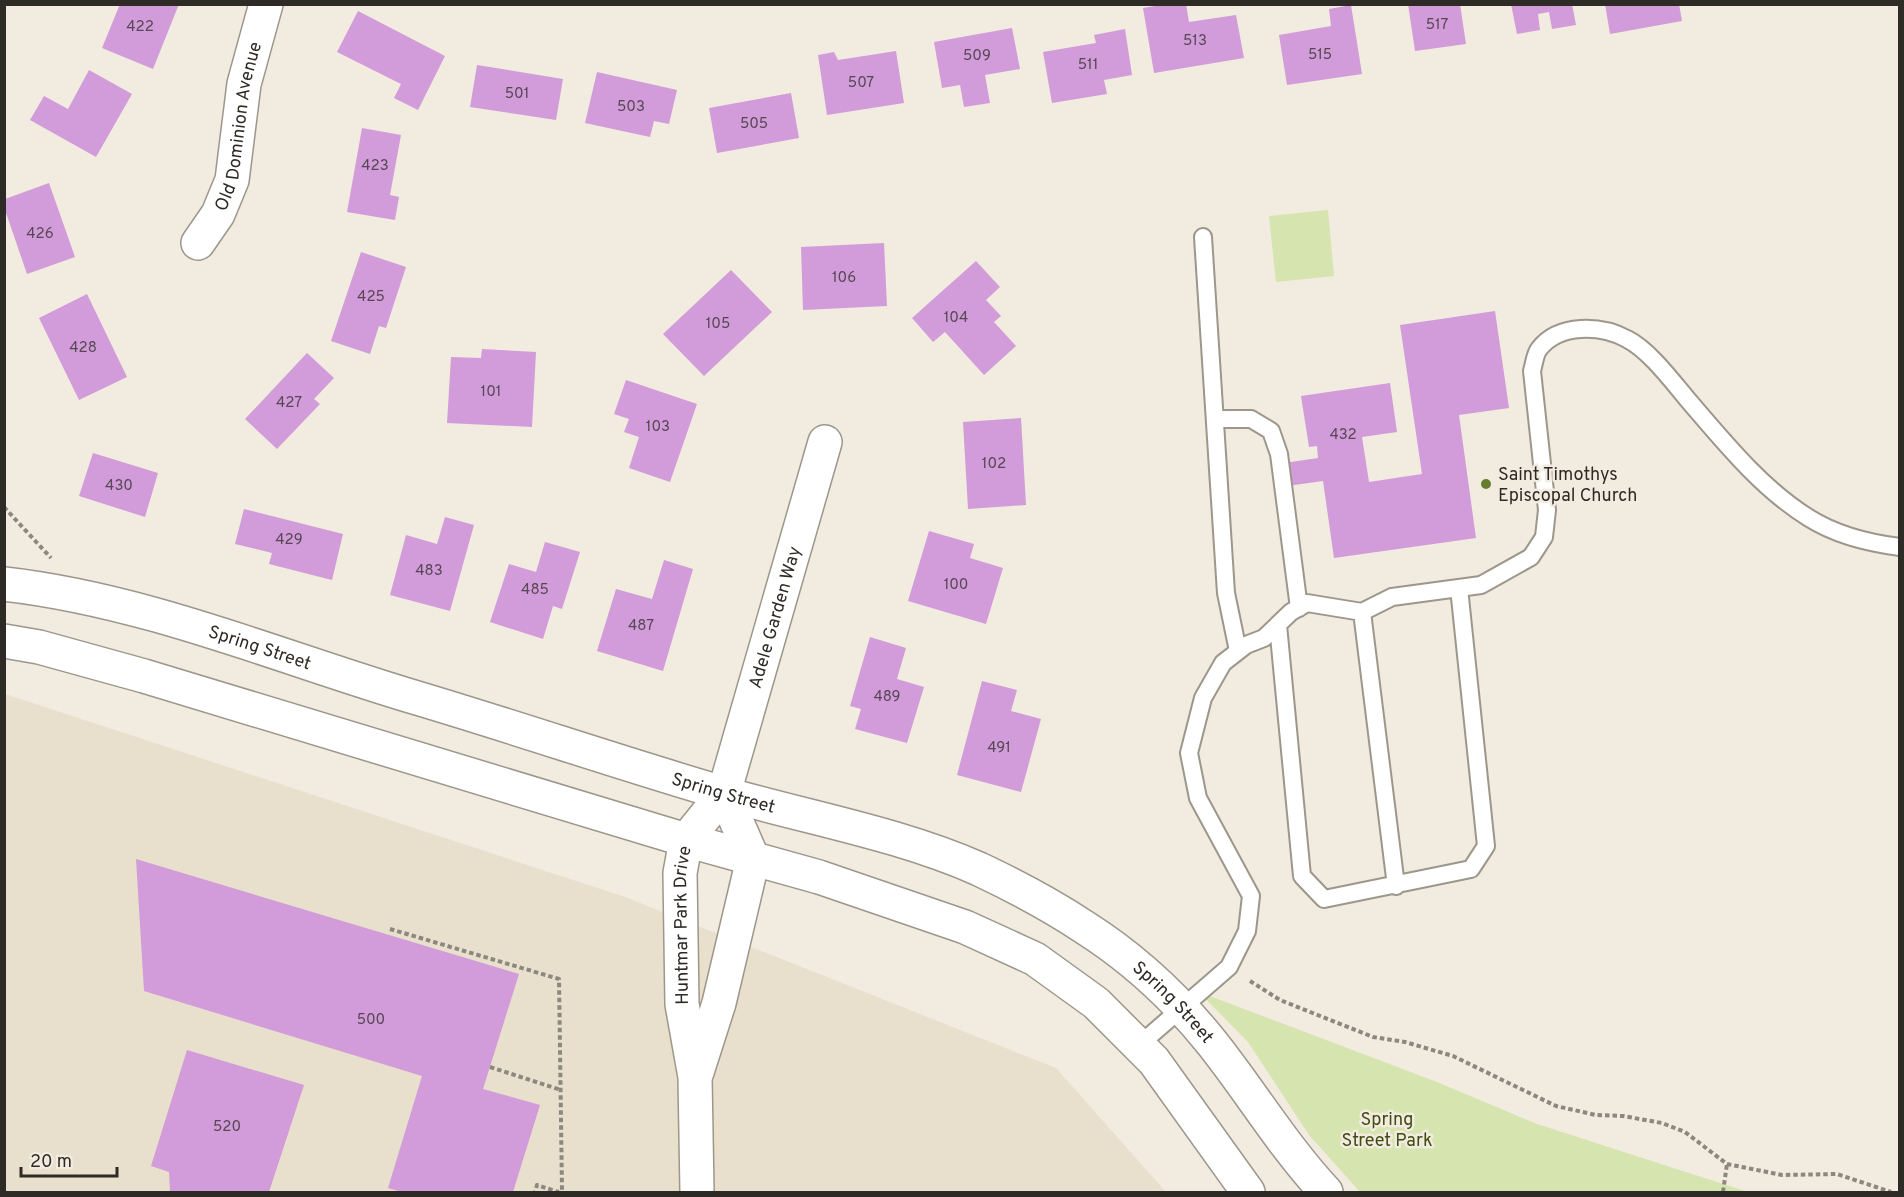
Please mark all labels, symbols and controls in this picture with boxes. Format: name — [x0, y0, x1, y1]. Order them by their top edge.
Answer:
house number: 517 — [1426, 16, 1449, 35]
house number: 422 — [126, 18, 154, 37]
house number: 513 — [1183, 32, 1207, 51]
street label: Old Dominion Avenue — [210, 39, 268, 215]
house number: 515 — [1308, 46, 1332, 65]
house number: 509 — [963, 47, 991, 66]
house number: 511 — [1078, 56, 1098, 75]
house number: 507 — [848, 74, 874, 93]
house number: 501 — [505, 85, 529, 104]
house number: 503 — [617, 98, 645, 117]
house number: 505 — [740, 115, 768, 134]
house number: 423 — [361, 157, 389, 176]
house number: 426 — [26, 225, 54, 244]
house number: 106 — [832, 269, 856, 288]
house number: 425 — [357, 288, 385, 307]
house number: 104 — [944, 309, 968, 328]
house number: 105 — [706, 315, 730, 334]
house number: 428 — [69, 339, 97, 358]
house number: 101 — [481, 383, 501, 402]
house number: 427 — [276, 394, 302, 413]
house number: 103 — [646, 418, 670, 437]
house number: 432 — [1329, 426, 1357, 445]
house number: 102 — [982, 455, 1006, 474]
place label: Saint Timothys Episcopal Church — [1498, 464, 1637, 508]
house number: 430 — [105, 477, 133, 496]
marker: Saint Timothys Episcopal Church — [1479, 477, 1493, 491]
house number: 429 — [275, 531, 303, 550]
street label: Adele Garden Way — [745, 544, 807, 691]
house number: 483 — [415, 562, 443, 581]
house number: 100 — [944, 576, 968, 595]
house number: 485 — [521, 581, 549, 600]
house number: 487 — [628, 617, 654, 636]
street label: Spring Street — [205, 621, 314, 676]
house number: 489 — [873, 688, 901, 707]
house number: 491 — [987, 739, 1011, 758]
street label: Spring Street — [668, 768, 777, 820]
street label: Huntmar Park Drive — [670, 844, 698, 1005]
street label: Spring Street — [1127, 957, 1218, 1049]
house number: 500 — [357, 1011, 385, 1030]
park label: Spring Street Park — [1342, 1109, 1432, 1153]
house number: 520 — [213, 1118, 241, 1137]
scale bar — [21, 1140, 117, 1178]
text: 20 m — [30, 1151, 72, 1174]

